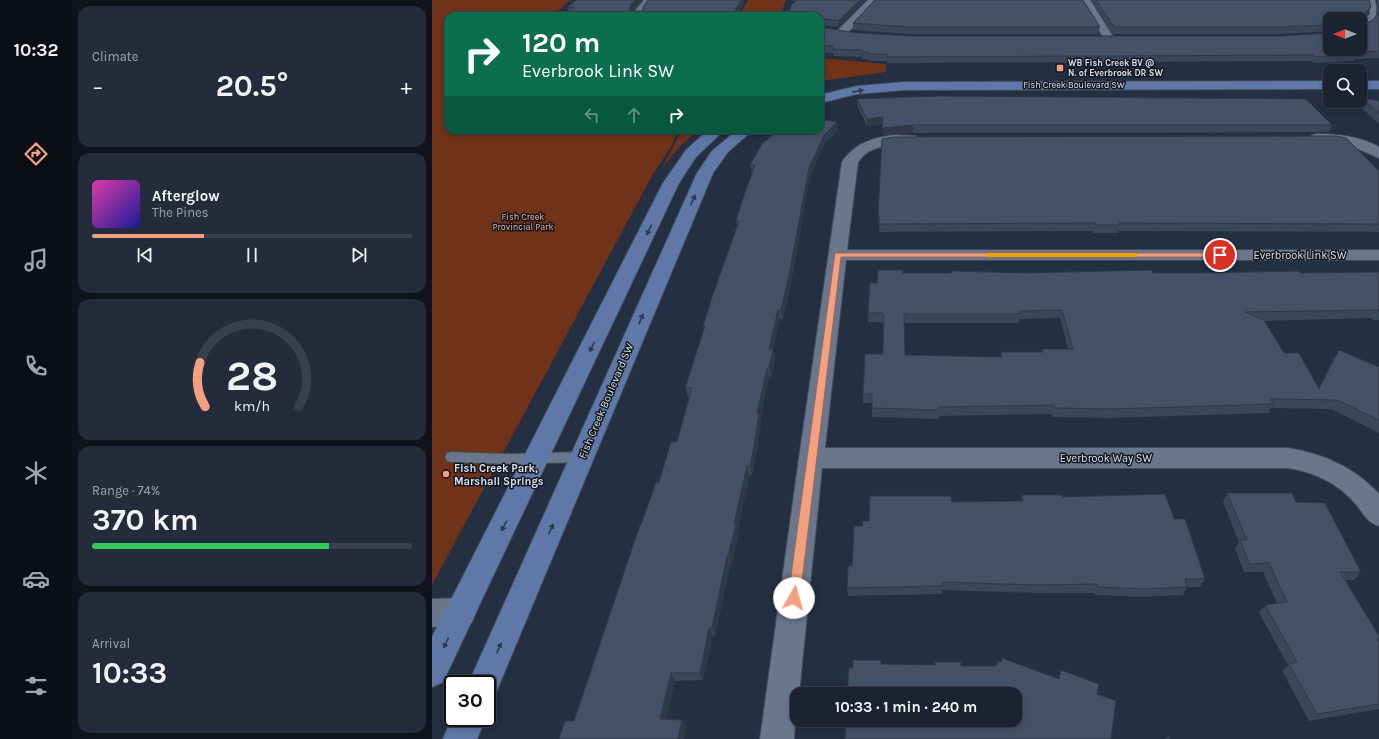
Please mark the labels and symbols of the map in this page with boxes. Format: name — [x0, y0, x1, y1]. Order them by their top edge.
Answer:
north arrow — [1323, 12, 1367, 56]
place label: WB Fish Creek BV @ N. of Everbrook DR SW — [1068, 58, 1163, 78]
marker: WB Fish Creek BV @ N. of Everbrook DR SW — [1055, 63, 1065, 73]
street label: Fish Creek Boulevard SW — [1023, 80, 1125, 90]
one-way arrow — [852, 87, 864, 93]
one-way arrow — [690, 195, 696, 206]
park label: Fish Creek Provincial Park — [493, 212, 554, 232]
one-way arrow — [645, 224, 652, 235]
pin — [1203, 238, 1237, 272]
street label: Everbrook Link SW — [1253, 249, 1347, 262]
one-way arrow — [638, 314, 644, 325]
street label: Fish Creek Boulevard SW — [576, 341, 636, 461]
one-way arrow — [589, 341, 595, 352]
street label: Everbrook Way SW — [1060, 452, 1152, 465]
place label: Fish Creek Park, Marshall Springs — [454, 462, 544, 488]
marker: Fish Creek Park, Marshall Springs — [441, 469, 451, 479]
one-way arrow — [500, 520, 507, 532]
one-way arrow — [548, 522, 554, 534]
position arrow — [773, 577, 815, 619]
one-way arrow — [443, 637, 449, 648]
one-way arrow — [497, 642, 503, 654]
speed limit sign: 30 — [444, 675, 496, 727]

